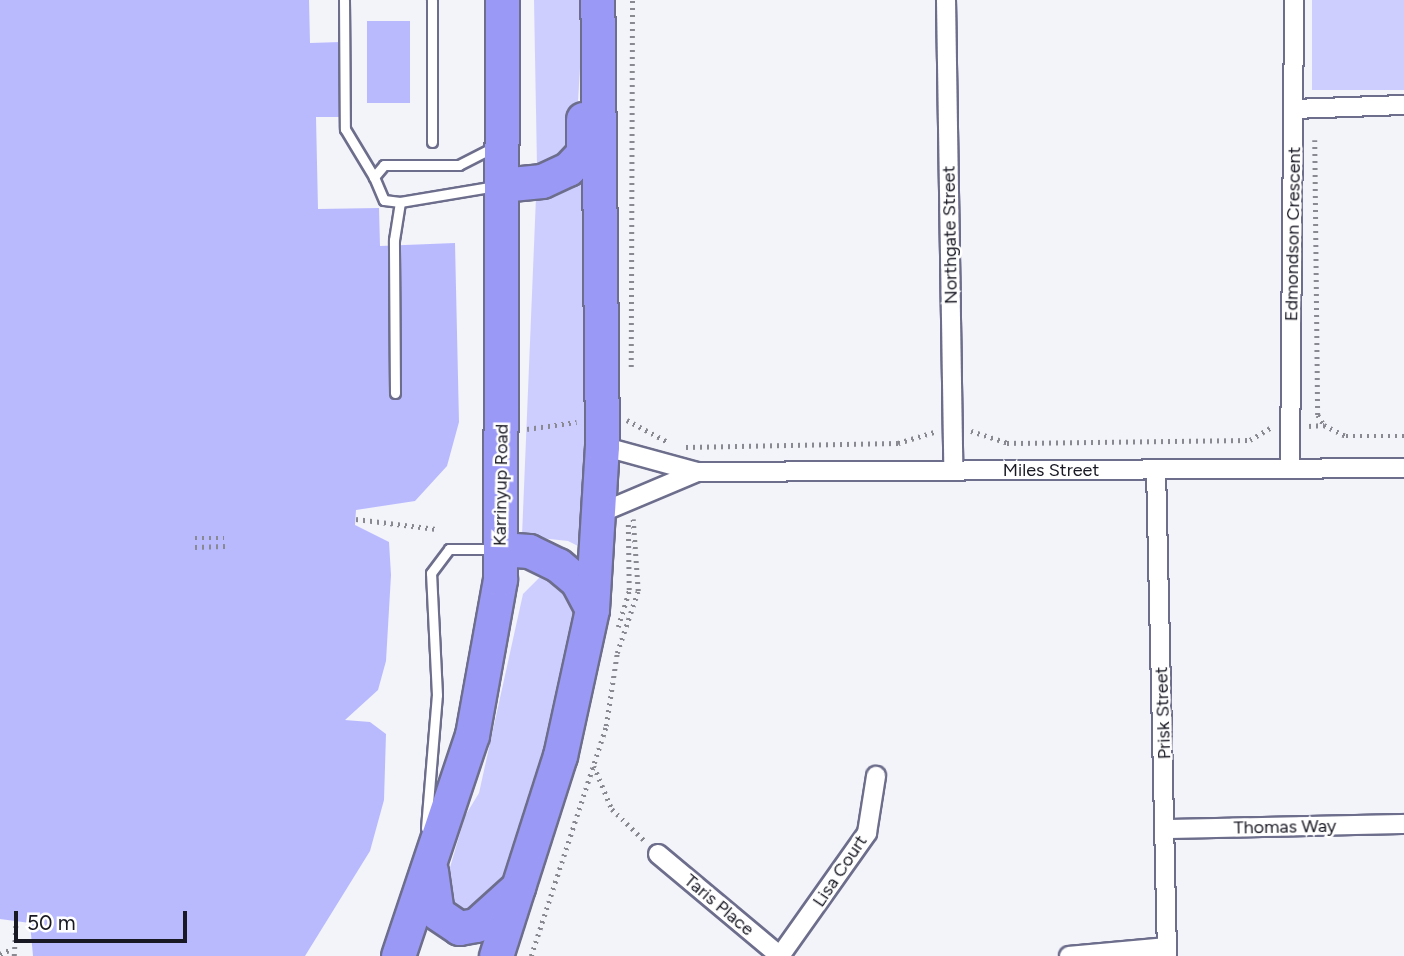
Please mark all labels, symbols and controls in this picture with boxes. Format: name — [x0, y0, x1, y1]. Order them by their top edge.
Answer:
street label: Edmondson Crescent — [1281, 147, 1305, 321]
street label: Northgate Street — [938, 166, 962, 304]
street label: Karrinyup Road — [489, 424, 513, 546]
street label: Miles Street — [1003, 459, 1099, 481]
street label: Prisk Street — [1151, 666, 1175, 760]
street label: Thomas Way — [1233, 815, 1337, 839]
street label: Lisa Court — [808, 831, 872, 911]
street label: Taris Place — [680, 870, 758, 940]
scale bar — [18, 897, 191, 941]
text: 50 m — [27, 910, 76, 935]

